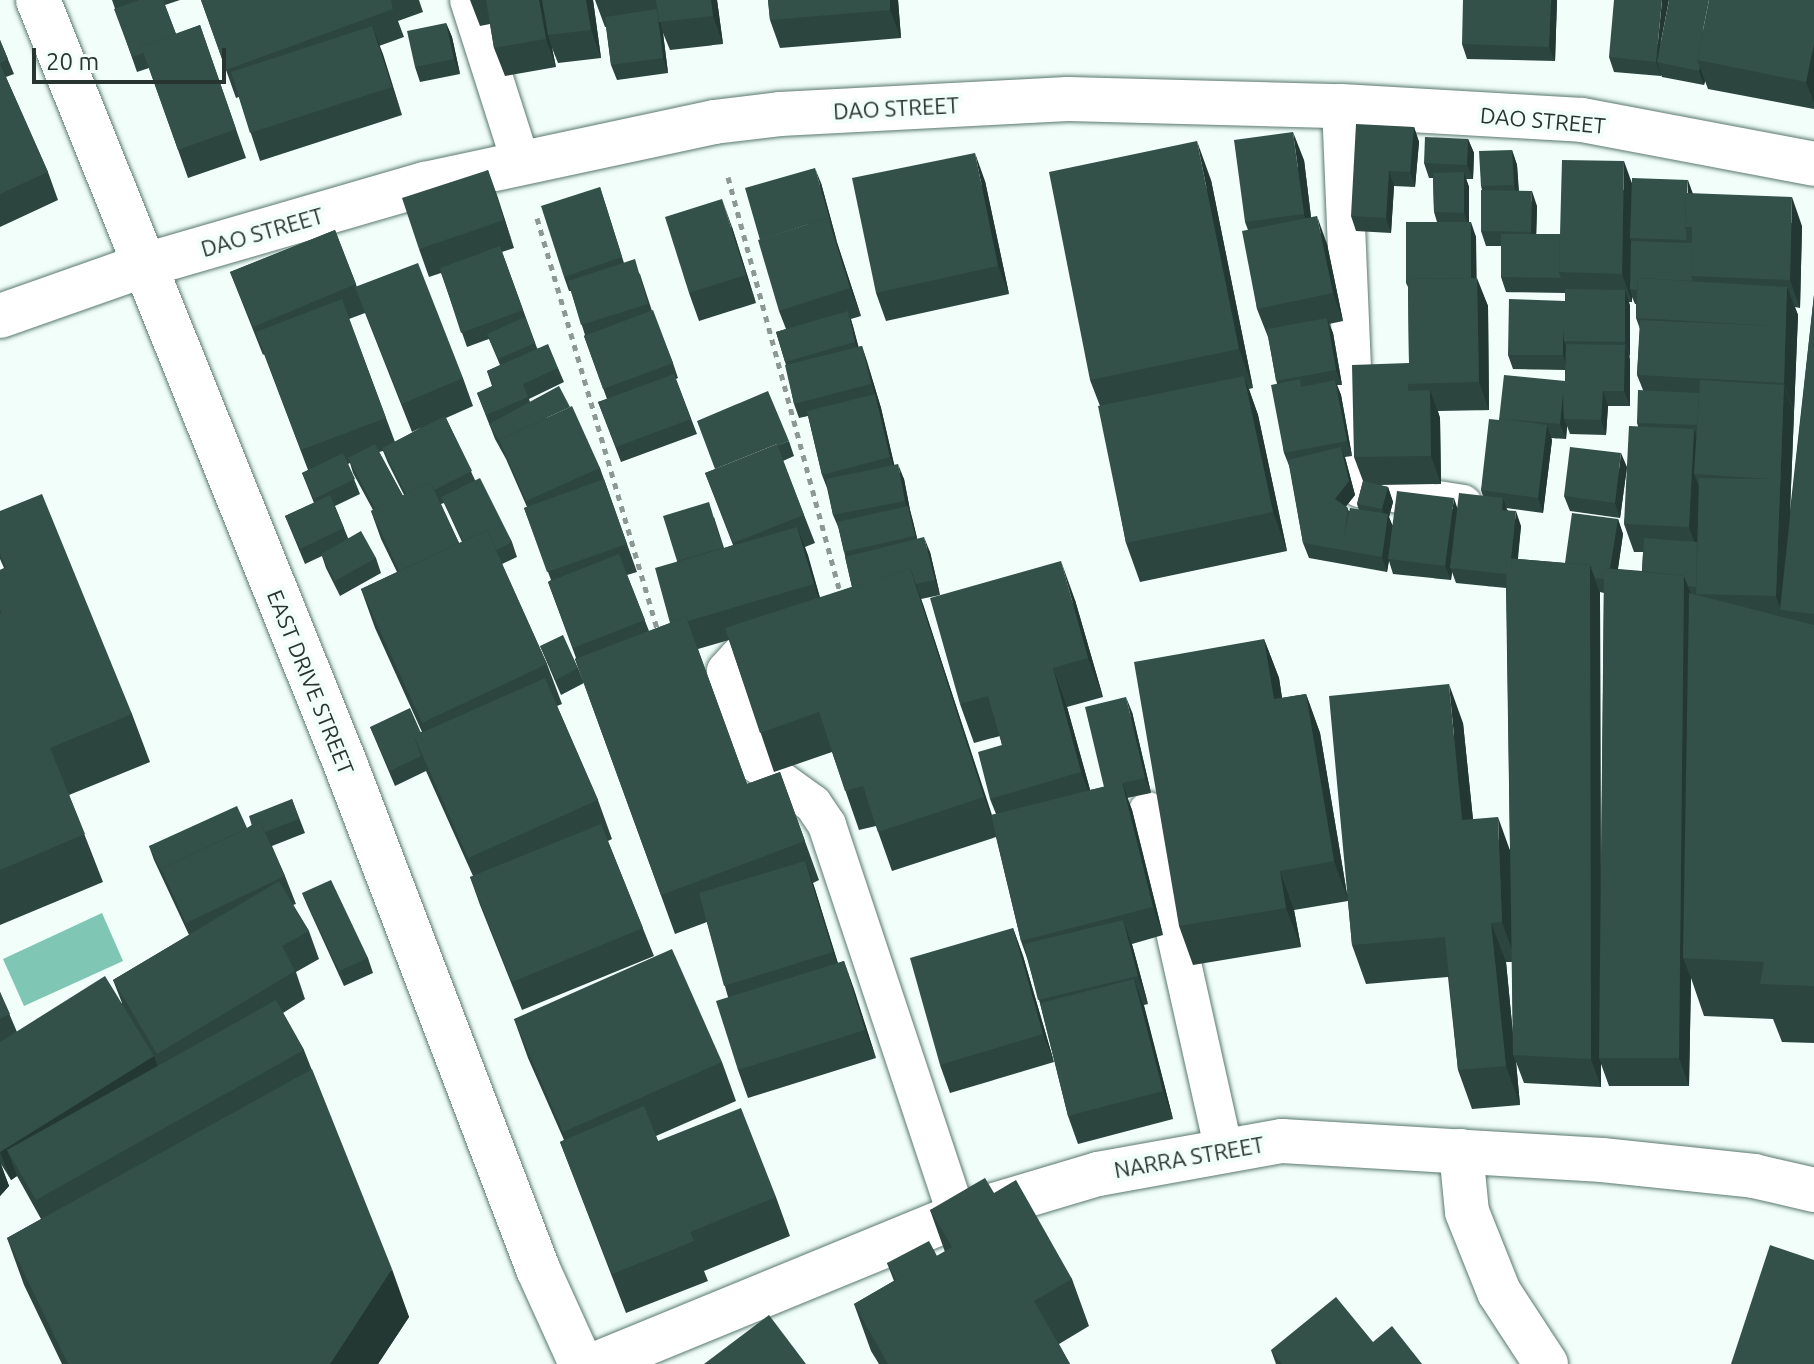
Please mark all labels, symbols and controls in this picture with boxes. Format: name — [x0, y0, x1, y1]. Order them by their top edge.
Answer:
scale bar — [36, 32, 230, 82]
text: 20 m — [46, 48, 99, 75]
street label: DAO STREET — [832, 92, 960, 124]
street label: DAO STREET — [1479, 101, 1607, 139]
street label: DAO STREET — [198, 202, 326, 262]
street label: EAST DRIVE STREET — [262, 586, 360, 778]
street label: NARRA STREET — [1112, 1131, 1266, 1183]

